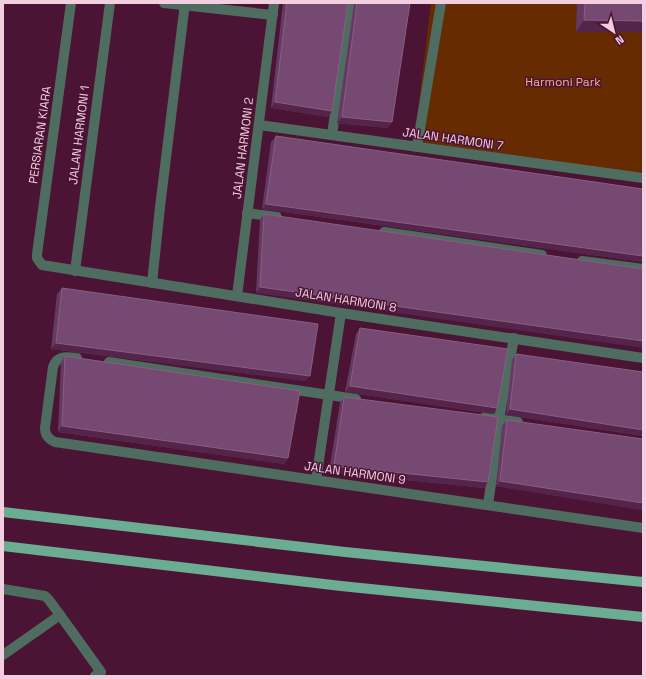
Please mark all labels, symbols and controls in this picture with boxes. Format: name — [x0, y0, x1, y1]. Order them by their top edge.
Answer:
north arrow — [594, 12, 634, 52]
text: N — [613, 32, 627, 48]
park label: Harmoni Park — [525, 74, 601, 90]
street label: JALAN HARMONI 1 — [65, 84, 93, 186]
street label: PERSIARAN KIARA — [25, 85, 55, 185]
street label: JALAN HARMONI 2 — [229, 96, 257, 200]
street label: JALAN HARMONI 7 — [402, 124, 505, 154]
street label: JALAN HARMONI 8 — [294, 284, 398, 316]
street label: JALAN HARMONI 9 — [303, 458, 407, 488]

